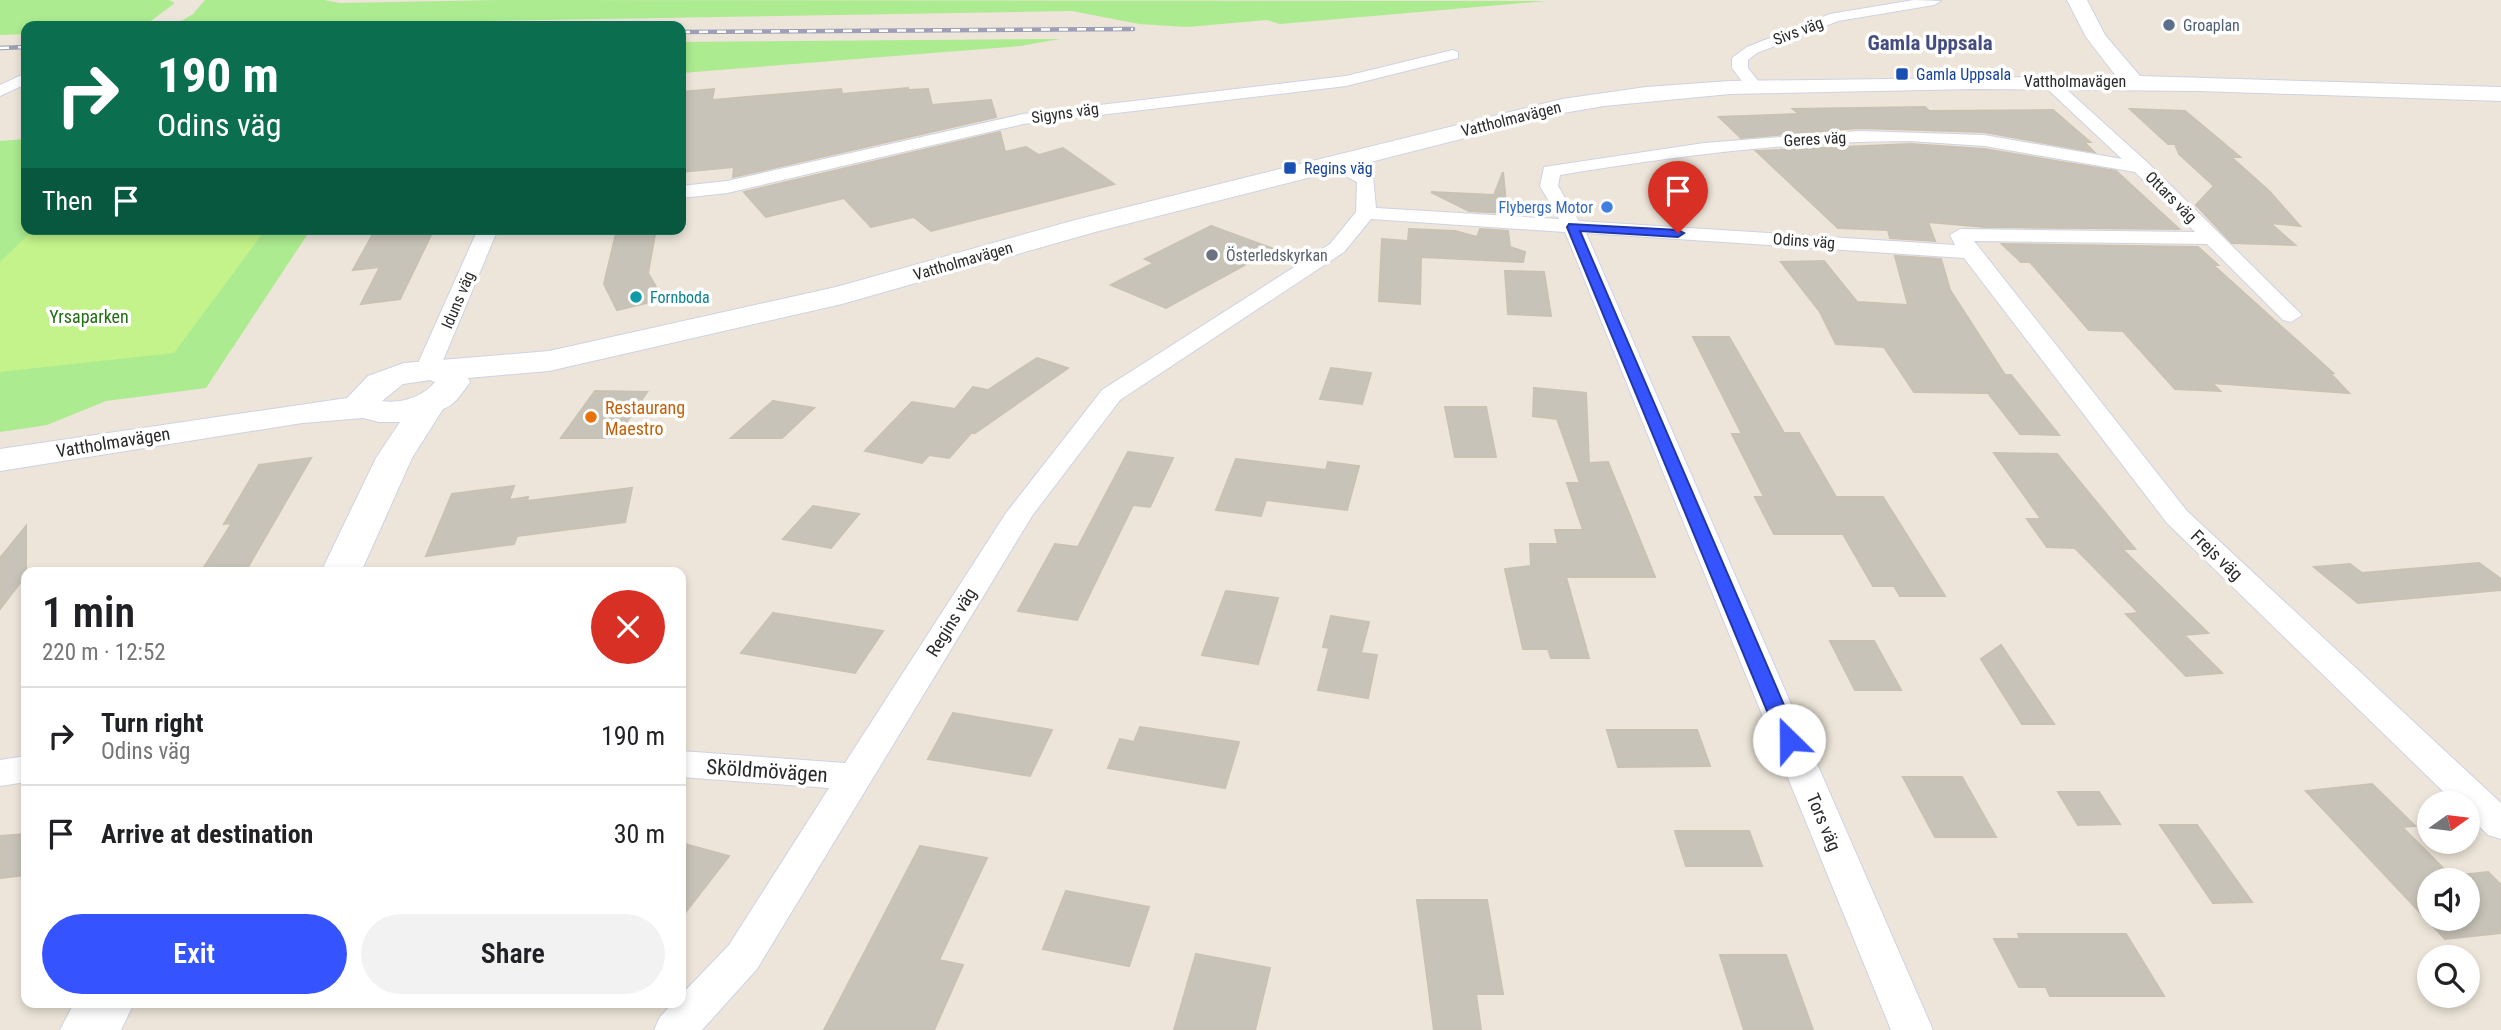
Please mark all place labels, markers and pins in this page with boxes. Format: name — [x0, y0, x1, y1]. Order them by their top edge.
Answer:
place label: Groaplan — [2183, 16, 2240, 35]
marker: Groaplan — [2161, 17, 2177, 33]
place label: Gamla Uppsala — [1916, 65, 2011, 84]
marker: Gamla Uppsala — [1894, 66, 1910, 82]
place label: Regins väg — [1304, 159, 1373, 178]
marker: Regins väg — [1282, 160, 1298, 176]
pin — [1648, 161, 1708, 233]
place label: Flybergs Motor — [1498, 198, 1593, 217]
marker: Flybergs Motor — [1599, 199, 1615, 215]
place label: Österledskyrkan — [1226, 246, 1328, 265]
marker: Österledskyrkan — [1204, 247, 1220, 263]
place label: Fornboda — [650, 288, 710, 307]
marker: Fornboda — [628, 289, 644, 305]
place label: Restaurang Maestro — [605, 397, 685, 439]
marker: Restaurang Maestro — [583, 409, 599, 425]

